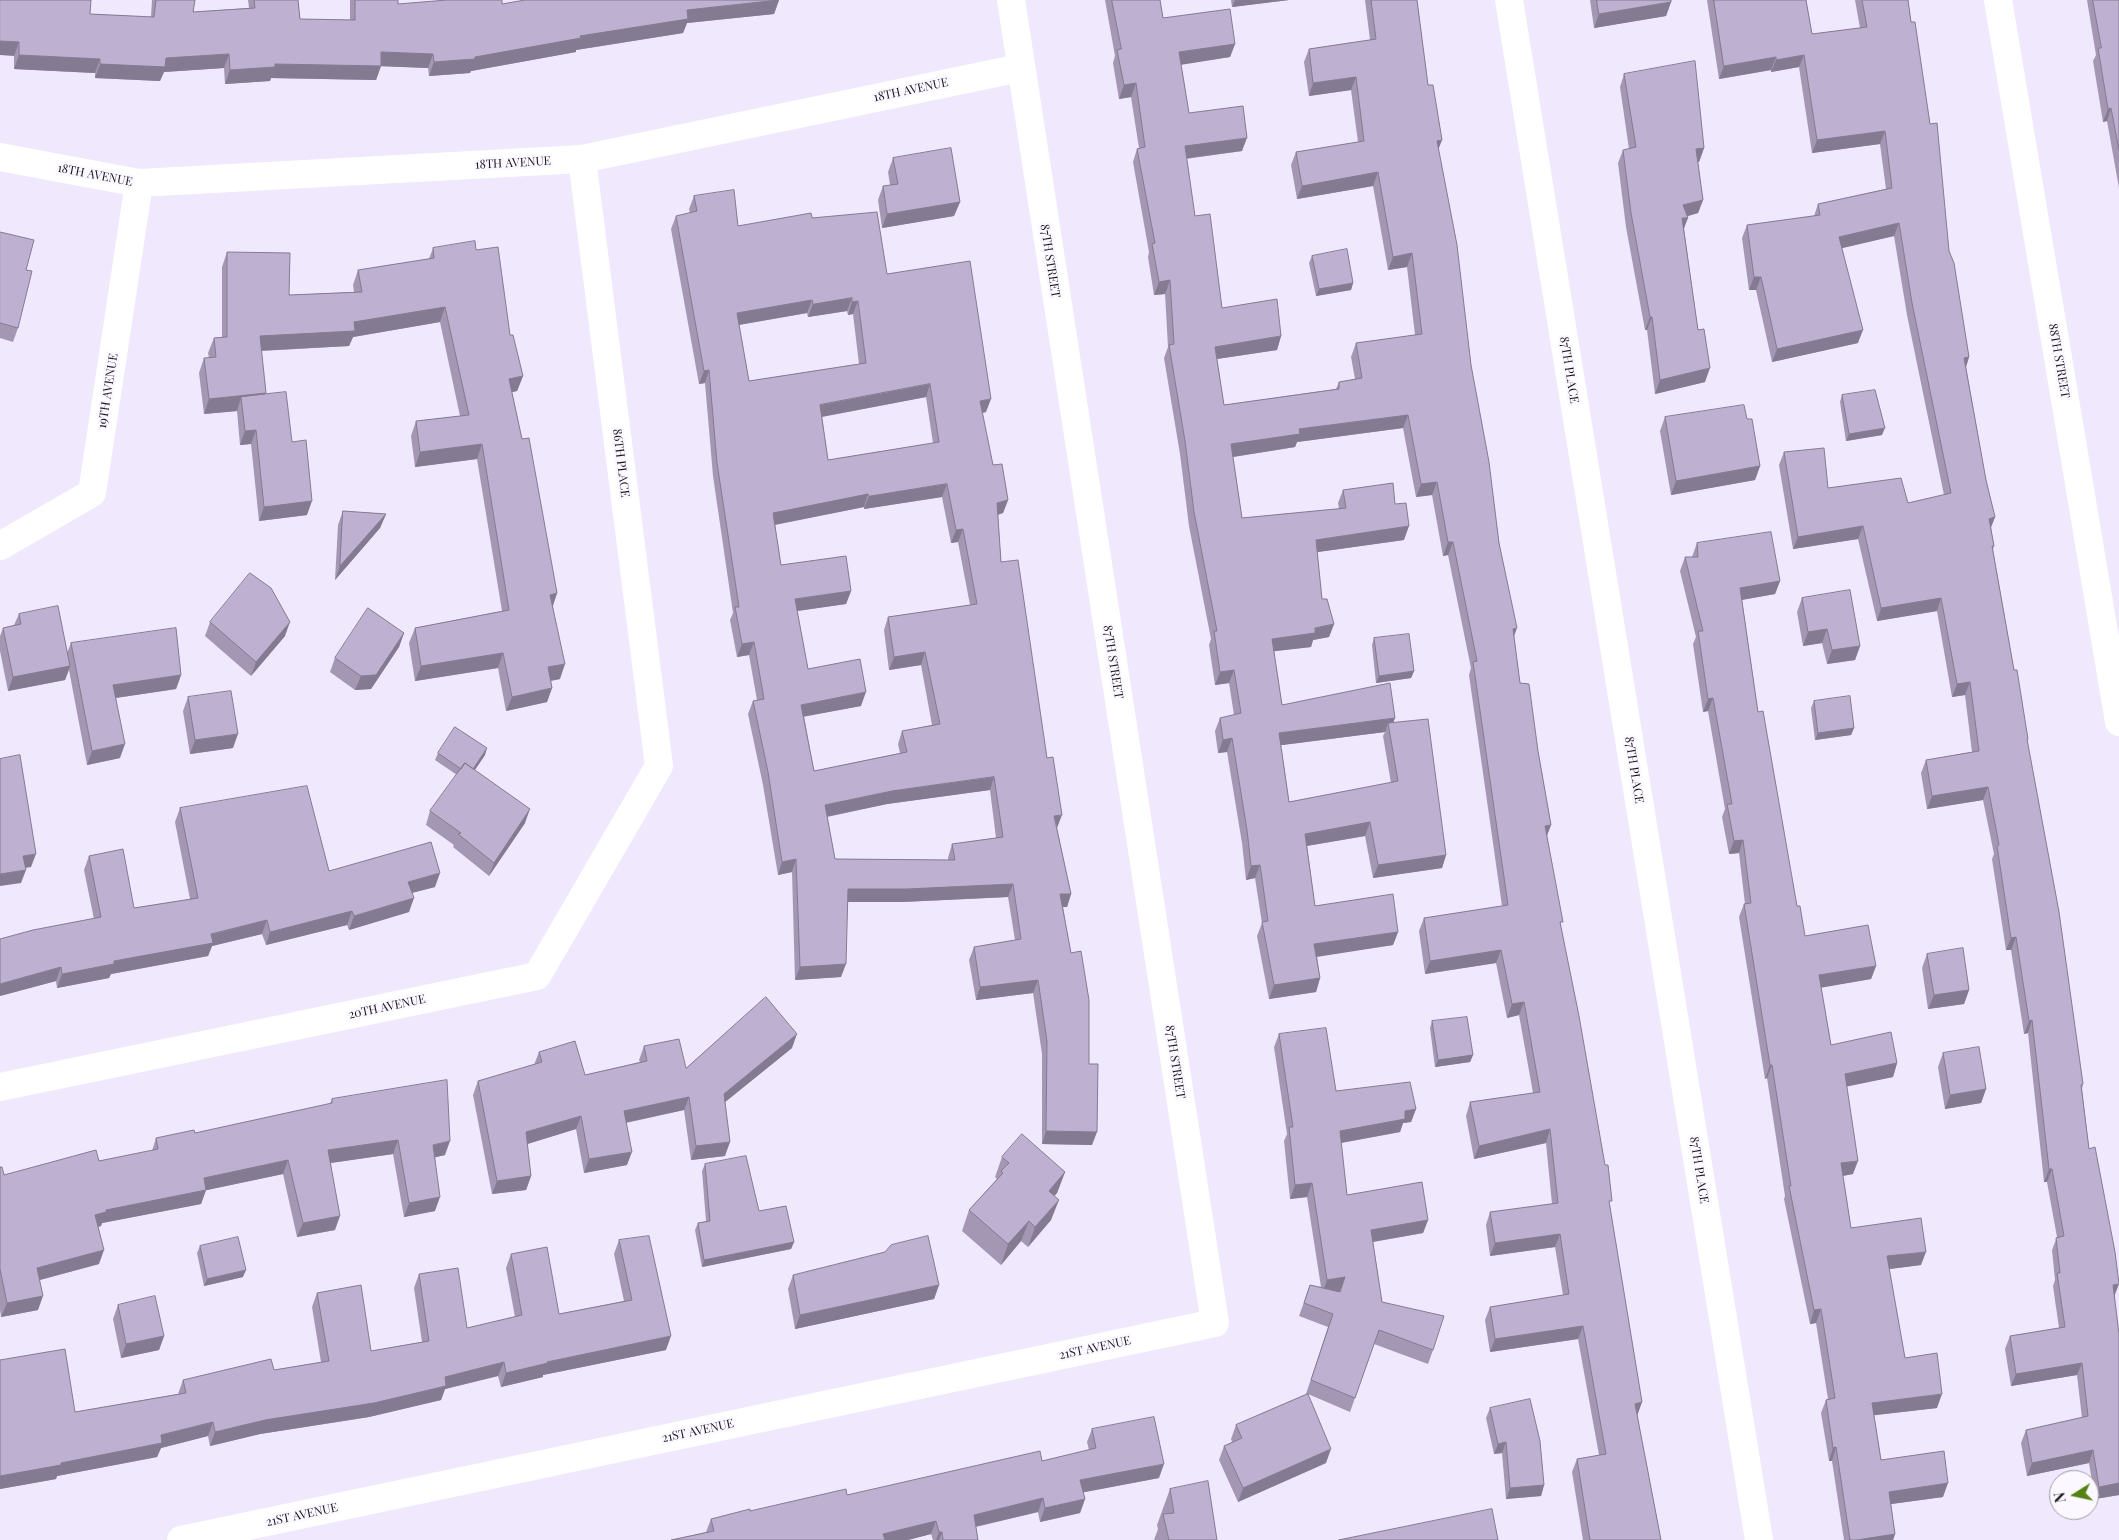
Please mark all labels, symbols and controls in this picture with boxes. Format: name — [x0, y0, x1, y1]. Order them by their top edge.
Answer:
street label: 18TH AVENUE — [872, 75, 950, 105]
street label: 18TH AVENUE — [475, 154, 551, 172]
street label: 18TH AVENUE — [56, 161, 134, 189]
street label: 87TH STREET — [1037, 223, 1063, 299]
street label: 88TH STREET — [2045, 322, 2073, 400]
street label: 87TH PLACE — [1557, 335, 1581, 405]
street label: 19TH AVENUE — [95, 352, 121, 430]
street label: 86TH PLACE — [610, 428, 632, 498]
street label: 87TH STREET — [1100, 624, 1126, 700]
street label: 87TH PLACE — [1622, 735, 1646, 805]
street label: 20TH AVENUE — [347, 992, 427, 1022]
street label: 87TH STREET — [1162, 1024, 1188, 1100]
street label: 87TH PLACE — [1687, 1135, 1711, 1205]
street label: 21ST AVENUE — [1058, 1333, 1132, 1363]
street label: 21ST AVENUE — [661, 1416, 735, 1446]
north arrow — [2049, 1470, 2099, 1520]
text: N — [2049, 1491, 2070, 1504]
street label: 21ST AVENUE — [265, 1500, 339, 1530]

